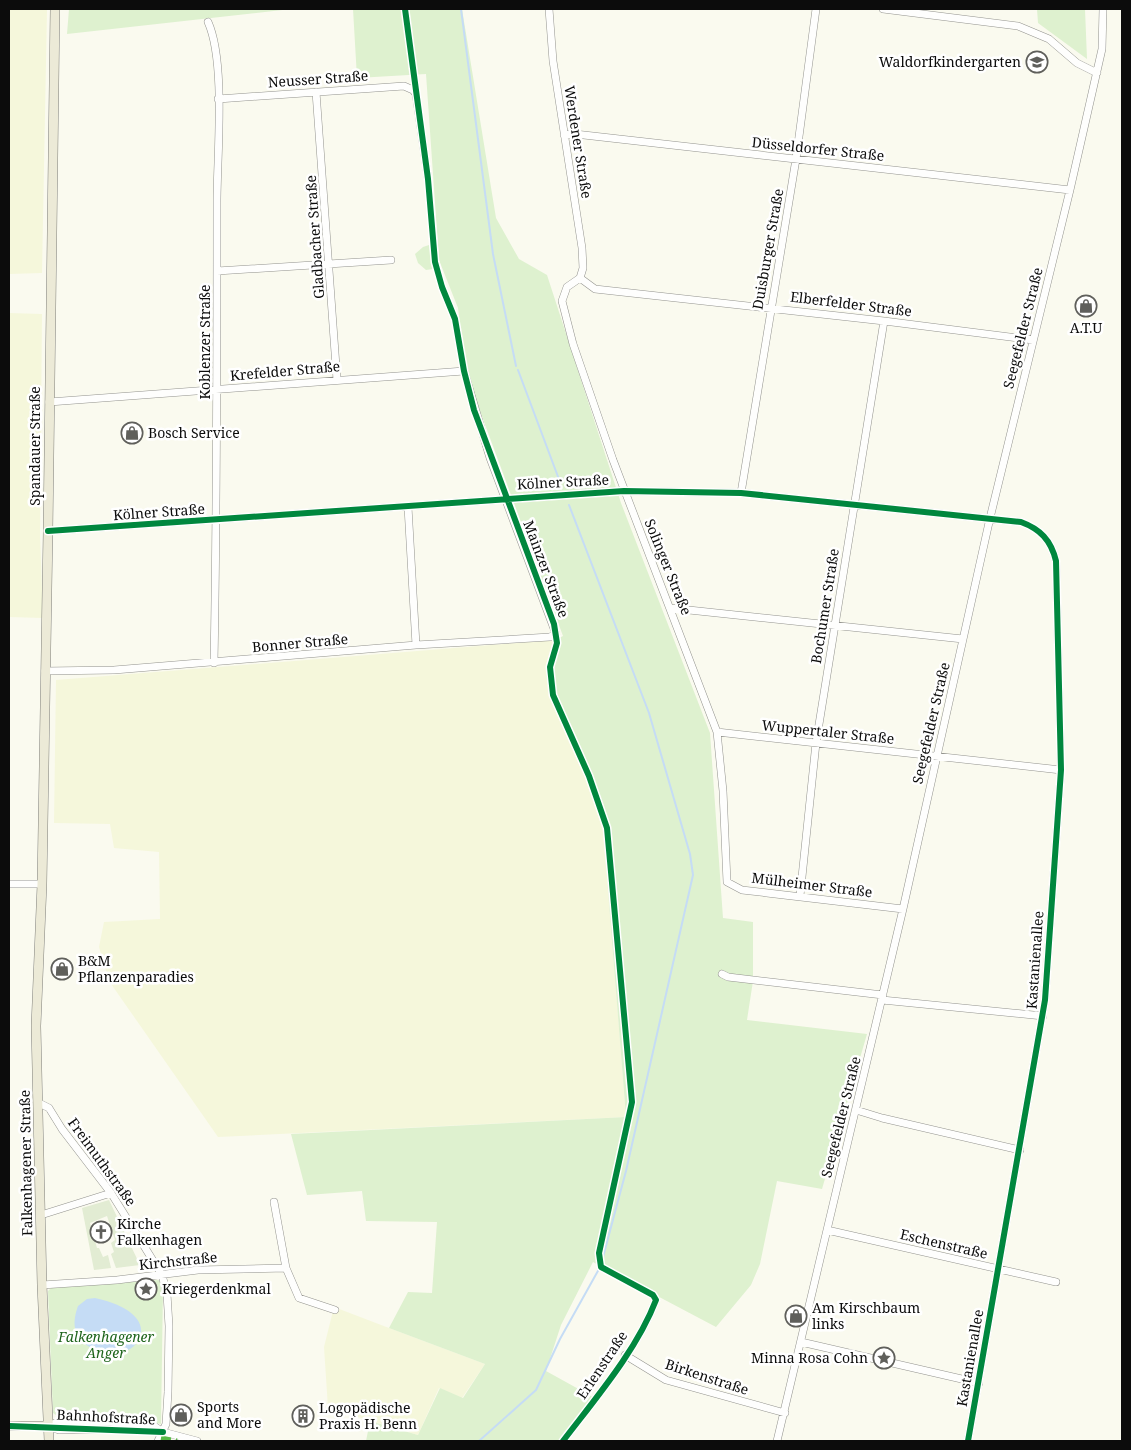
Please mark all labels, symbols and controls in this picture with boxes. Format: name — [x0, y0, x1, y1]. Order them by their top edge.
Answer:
school or university icon: Waldorfkindergarten — [1025, 50, 1049, 74]
place label: Waldorfkindergarten — [879, 52, 1021, 71]
street label: Neusser Straße — [267, 66, 369, 91]
street label: Werdener Straße — [560, 84, 597, 200]
street label: Düsseldorfer Straße — [751, 132, 885, 165]
street label: Gladbacher Straße — [301, 174, 328, 300]
street label: Duisburger Straße — [748, 187, 787, 311]
street label: Seegefelder Straße — [998, 265, 1047, 390]
street label: Koblenzer Straße — [195, 284, 214, 400]
street label: Elberfelder Straße — [789, 287, 913, 320]
shop icon: A.T.U — [1074, 294, 1098, 318]
place label: A.T.U — [1070, 318, 1102, 337]
street label: Krefelder Straße — [229, 356, 341, 385]
street label: Spandauer Straße — [25, 386, 44, 506]
shop icon: Bosch Service — [120, 421, 144, 445]
place label: Bosch Service — [148, 423, 240, 442]
street label: Kölner Straße — [517, 470, 609, 493]
street label: Kölner Straße — [112, 499, 206, 524]
street label: Solinger Straße — [641, 516, 696, 618]
street label: Mainzer Straße — [519, 517, 574, 620]
street label: Bochumer Straße — [806, 547, 843, 665]
street label: Bonner Straße — [251, 629, 349, 656]
street label: Seegefelder Straße — [907, 660, 954, 786]
street label: Wuppertaler Straße — [761, 715, 895, 748]
street label: Mülheimer Straße — [751, 868, 874, 901]
street label: Kastanienallee — [1022, 910, 1047, 1010]
place label: B&M Pflanzenparadies — [78, 951, 194, 986]
shop icon: B&M Pflanzenparadies — [50, 957, 74, 981]
street label: Seegefelder Straße — [816, 1054, 865, 1179]
street label: Falkenhagener Straße — [15, 1090, 36, 1236]
street label: Freimuthstraße — [64, 1114, 141, 1210]
place label: Kirche Falkenhagen — [117, 1214, 202, 1249]
church icon: Kirche Falkenhagen — [89, 1220, 113, 1244]
street label: Eschenstraße — [898, 1224, 990, 1263]
street label: Kirchstraße — [138, 1247, 218, 1274]
place icon: Kriegerdenkmal — [134, 1277, 158, 1301]
place label: Kriegerdenkmal — [162, 1279, 271, 1298]
place label: Am Kirschbaum links — [812, 1298, 920, 1333]
shop icon: Am Kirschbaum links — [784, 1304, 808, 1328]
street label: Kastanienallee — [952, 1308, 987, 1408]
park label: Falkenhagener Anger — [57, 1327, 154, 1362]
street label: Erlenstraße — [572, 1327, 631, 1402]
place icon: Minna Rosa Cohn — [872, 1346, 896, 1370]
place label: Minna Rosa Cohn — [751, 1348, 868, 1367]
street label: Birkenstraße — [663, 1354, 751, 1399]
place label: Sports and More — [197, 1397, 261, 1432]
place label: Logopädische Praxis H. Benn — [319, 1398, 417, 1433]
shop icon: Sports and More — [169, 1403, 193, 1427]
street label: Bahnhofstraße — [56, 1404, 156, 1429]
building icon: Logopädische Praxis H. Benn — [291, 1404, 315, 1428]

